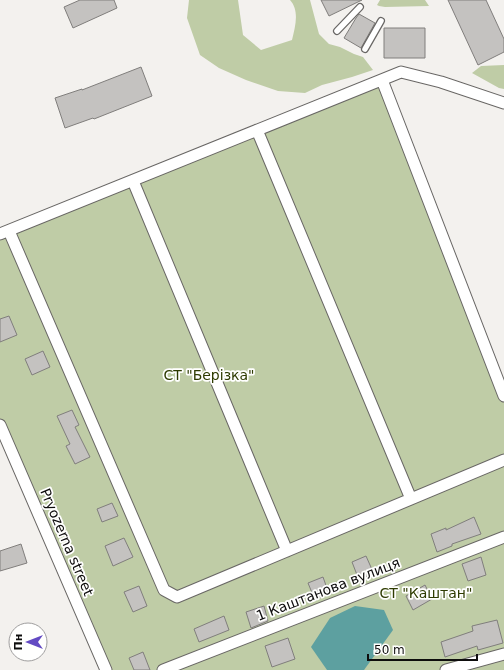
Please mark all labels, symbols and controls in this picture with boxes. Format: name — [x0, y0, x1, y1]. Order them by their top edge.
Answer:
park label: СТ "Берізка" — [163, 367, 255, 383]
street label: Pryozerna street — [37, 486, 97, 599]
street label: 1 Каштанова вулиця — [254, 554, 402, 624]
park label: СТ "Каштан" — [380, 585, 472, 601]
north arrow — [8, 622, 48, 662]
text: Пн — [12, 634, 25, 650]
scale bar — [368, 636, 477, 662]
text: 50 m — [374, 643, 405, 657]

